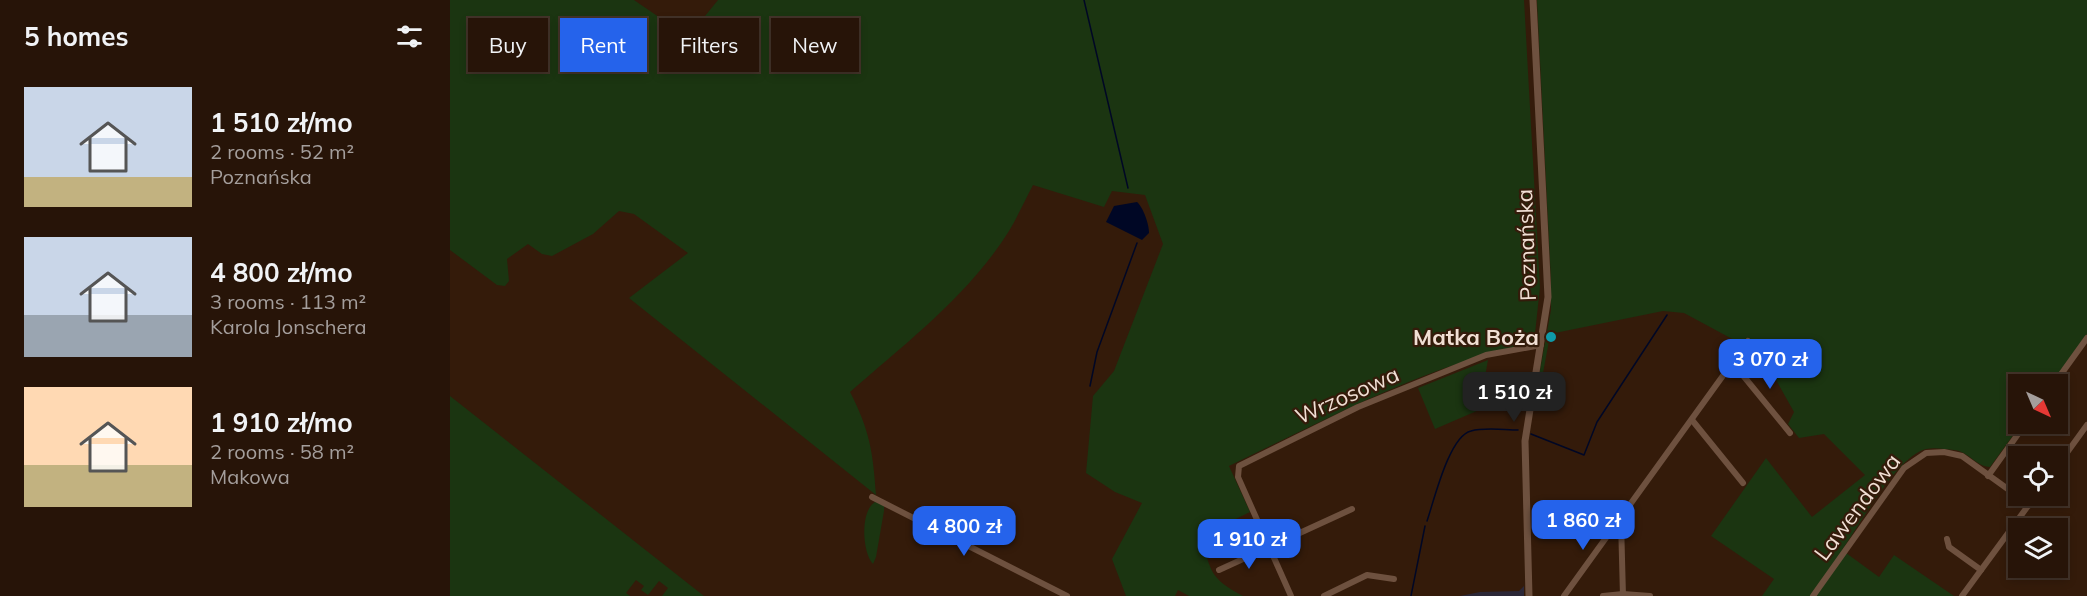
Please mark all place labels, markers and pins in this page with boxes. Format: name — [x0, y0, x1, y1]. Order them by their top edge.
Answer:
place label: Matka Boża — [1413, 323, 1539, 351]
marker: Matka Boża — [1544, 330, 1558, 344]
pin: 3 070 zł — [1708, 339, 1832, 390]
pin: 1 510 zł — [1452, 372, 1576, 423]
pin: 1 860 zł — [1521, 500, 1645, 551]
pin: 4 800 zł — [902, 506, 1026, 557]
pin: 1 910 zł — [1187, 519, 1311, 570]

